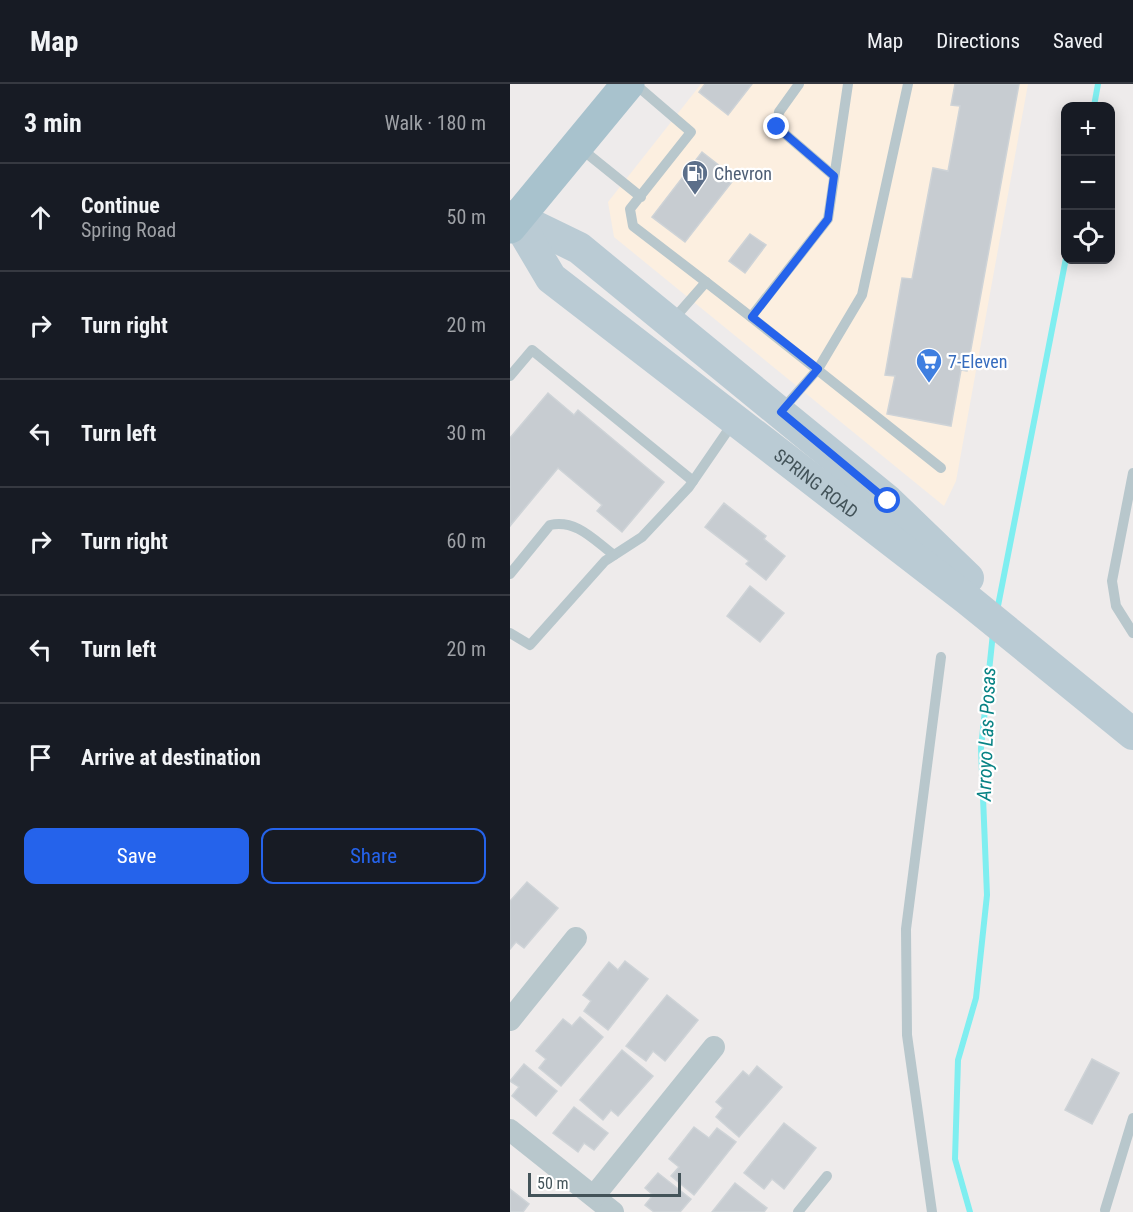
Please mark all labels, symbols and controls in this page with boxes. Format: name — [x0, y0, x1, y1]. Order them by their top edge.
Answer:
text: Map — [30, 25, 78, 58]
text: Map — [867, 29, 903, 53]
text: Directions — [936, 29, 1020, 53]
text: Saved — [1053, 29, 1103, 53]
map controls — [1061, 102, 1115, 264]
button: + — [1061, 102, 1115, 156]
text: 3 min — [24, 108, 82, 138]
text: Walk · 180 m — [385, 111, 486, 135]
route end — [763, 113, 789, 139]
button: − — [1061, 156, 1115, 210]
fuel station icon: Chevron — [680, 158, 710, 196]
place label: Chevron — [714, 163, 772, 184]
text: Continue — [81, 193, 160, 218]
icon: ahead — [24, 201, 57, 234]
text: 50 m — [447, 205, 486, 229]
button: locate — [1061, 210, 1115, 264]
text: Spring Road — [81, 218, 176, 242]
icon: right — [24, 309, 57, 342]
text: Turn right — [81, 313, 168, 338]
text: 20 m — [447, 313, 486, 337]
supermarket icon: 7-Eleven — [914, 346, 944, 384]
place label: 7-Eleven — [948, 351, 1008, 372]
icon: left — [24, 417, 57, 450]
text: Turn left — [81, 421, 156, 446]
text: 30 m — [447, 421, 486, 445]
street label: SPRING ROAD — [770, 444, 863, 522]
route start — [874, 487, 900, 513]
icon: right — [24, 525, 57, 558]
text: Turn right — [81, 529, 168, 554]
text: 60 m — [447, 529, 486, 553]
icon: left — [24, 633, 57, 666]
text: Turn left — [81, 637, 156, 662]
text: 20 m — [447, 637, 486, 661]
water label: Arroyo Las Posas — [972, 667, 1000, 802]
icon: arrive — [24, 741, 57, 774]
text: Arrive at destination — [81, 745, 261, 770]
button: Save — [24, 828, 249, 884]
button: Share — [261, 828, 486, 884]
scale bar — [528, 1170, 681, 1198]
text: 50 m — [537, 1174, 569, 1193]

